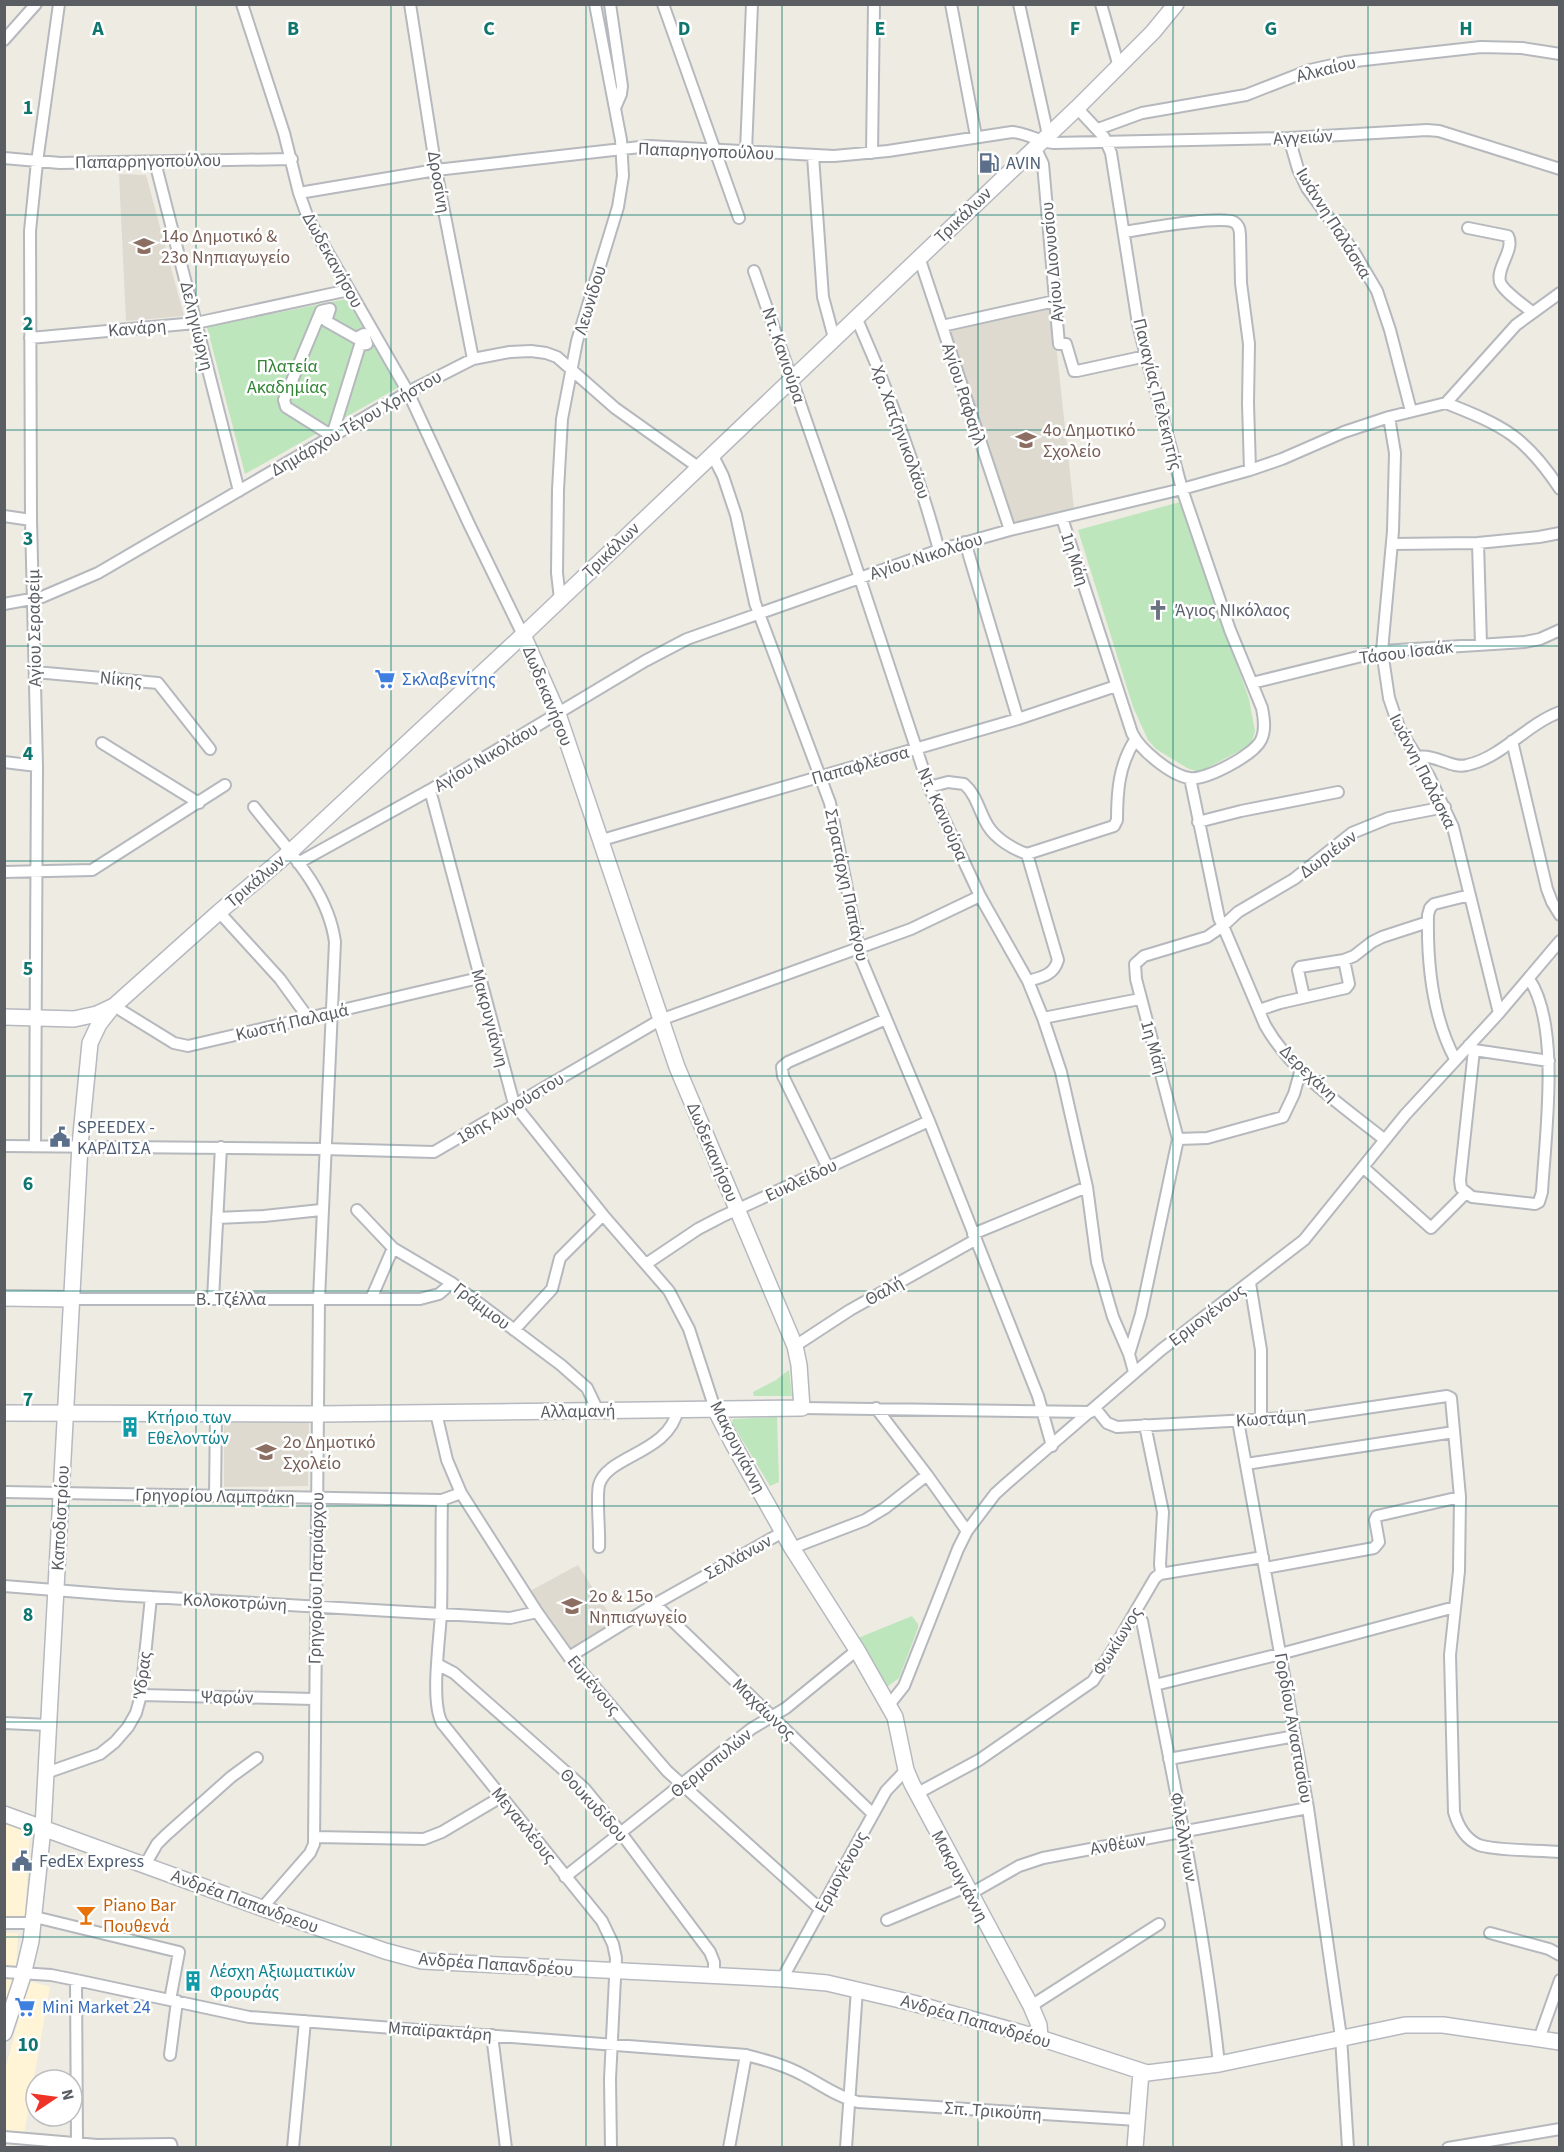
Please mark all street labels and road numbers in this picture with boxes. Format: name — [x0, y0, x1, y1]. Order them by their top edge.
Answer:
street label: Αλκαίου — [1294, 50, 1359, 89]
street label: Αγγειών — [1273, 123, 1334, 152]
street label: Παπαρηγοπούλου — [637, 137, 775, 166]
street label: Παπαρρηγοπούλου — [75, 148, 221, 175]
street label: Δροσίνη — [421, 149, 456, 215]
street label: Ιωάννη Παλάσκα — [1289, 163, 1378, 284]
street label: Τρικάλων — [929, 181, 998, 249]
street label: Αγίου Διονυσίου — [1035, 201, 1070, 323]
street label: Δωδεκανήσου — [296, 208, 369, 313]
street label: Λεωνίδου — [568, 263, 613, 338]
street label: Δεληγιώργη — [173, 279, 220, 373]
street label: Ντ. Κανιούρα — [755, 304, 812, 407]
street label: Κανάρη — [107, 314, 167, 343]
street label: Παναγίας Πελεκητής — [1127, 316, 1189, 473]
street label: Αγίου Ραφαήλ — [935, 340, 992, 449]
street label: Χρ. Χατζηνικολάου — [865, 362, 936, 503]
street label: Δημάρχου Τέγου Χρήστου — [266, 364, 446, 483]
street label: Τρικάλων — [577, 516, 646, 584]
street label: Αγίου Νικολάου — [866, 526, 986, 586]
street label: 1η Μάη — [1054, 529, 1095, 589]
street label: Αγίου Σεραφείμ — [21, 569, 48, 687]
street label: Τάσου Ισαάκ — [1358, 634, 1454, 671]
street label: Δωδεκανήσου — [516, 642, 579, 750]
street label: Νίκης — [99, 665, 144, 694]
street label: Ιωάννη Παλάσκα — [1383, 709, 1462, 833]
street label: Αγίου Νικολάου — [430, 716, 543, 798]
street label: Παπαφλέσσα — [808, 740, 912, 791]
street label: Ντ. Κανιούρα — [911, 763, 974, 865]
street label: Στρατάρχη Παπάγου — [818, 807, 875, 964]
street label: Δωριέων — [1294, 824, 1363, 884]
street label: Τρικάλων — [220, 849, 291, 914]
street label: Μακρυγιάννη — [464, 966, 515, 1070]
street label: Κωστή Παλαμά — [233, 997, 351, 1048]
street label: 1η Μάη — [1134, 1017, 1173, 1077]
street label: Δερεχάνη — [1274, 1039, 1344, 1108]
street label: 18ης Αυγούστου — [452, 1066, 569, 1151]
street label: Δωδεκανήσου — [680, 1099, 745, 1206]
street label: Ευκλείδου — [761, 1153, 841, 1208]
street label: Θαλή — [860, 1271, 908, 1312]
street label: Γράμμου — [448, 1277, 515, 1336]
street label: Ερμογένους — [1164, 1278, 1251, 1353]
street label: Β. Τζέλλα — [196, 1287, 266, 1312]
street label: Μακρυγιάννη — [704, 1397, 772, 1498]
street label: Αλλαμανή — [540, 1398, 616, 1425]
street label: Κωστάμη — [1235, 1404, 1307, 1433]
street label: Καποδιστρίου — [45, 1465, 76, 1571]
street label: Γρηγορίου Λαμπράκη — [135, 1483, 295, 1510]
street label: Γρηγορίου Πατριάρχου — [302, 1492, 331, 1664]
street label: Σελλάνων — [700, 1528, 777, 1586]
street label: Κολοκοτρώνη — [182, 1587, 288, 1618]
street label: Φωκίωνος — [1086, 1602, 1149, 1681]
street label: Ύδρας — [127, 1650, 158, 1701]
street label: Ευμένους — [561, 1650, 626, 1721]
street label: Γορδίου Αναστασίου — [1268, 1651, 1319, 1805]
street label: Μαχάωνος — [726, 1673, 801, 1746]
street label: Ψαρών — [200, 1685, 254, 1710]
street label: Θερμοπυλών — [665, 1722, 758, 1804]
street label: Θουκυδίδου — [554, 1763, 634, 1848]
street label: Μεγακλέους — [485, 1782, 562, 1869]
street label: Φιλελλήνων — [1163, 1790, 1204, 1884]
street label: Μακρυγιάννη — [925, 1826, 994, 1927]
street label: Ερμογένους — [809, 1827, 874, 1918]
street label: Ανθέων — [1088, 1827, 1148, 1862]
street label: Ανδρέα Παπανδρεου — [168, 1863, 322, 1940]
street label: Ανδρέα Παπανδρέου — [418, 1947, 574, 1982]
street label: Ανδρέα Παπανδρέου — [898, 1988, 1054, 2055]
street label: Μπαϊρακτάρη — [387, 2015, 493, 2048]
street label: Σπ. Τρικούπη — [943, 2096, 1043, 2127]

